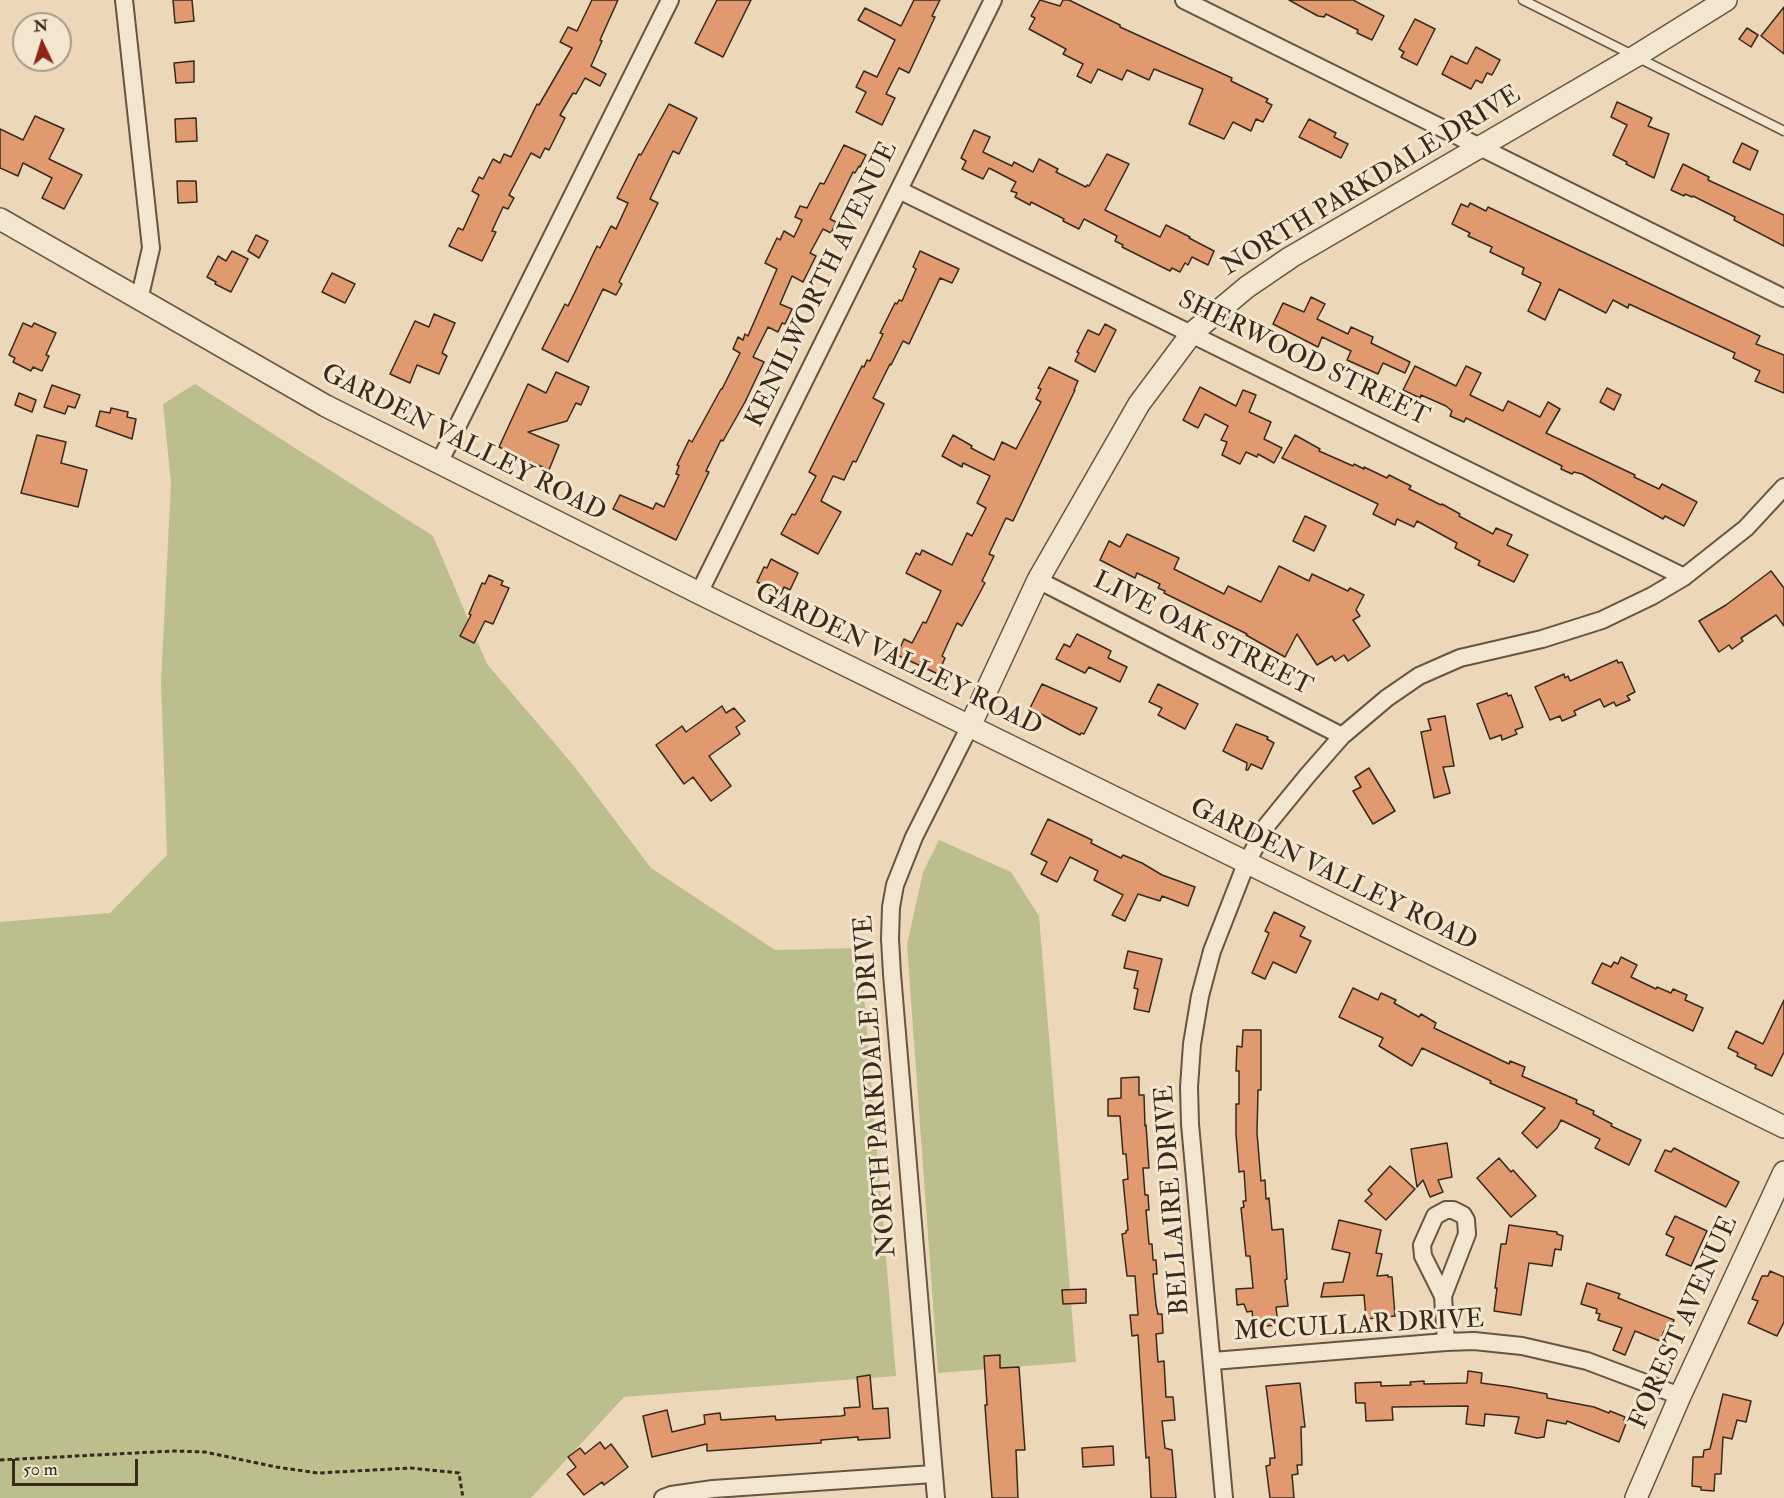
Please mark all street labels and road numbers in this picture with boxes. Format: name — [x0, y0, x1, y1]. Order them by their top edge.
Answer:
street label: NORTH PARKDALE DRIVE — [1217, 80, 1527, 284]
street label: KENILWORTH AVENUE — [740, 137, 906, 433]
street label: SHERWOOD STREET — [1172, 286, 1434, 434]
street label: GARDEN VALLEY ROAD — [315, 359, 611, 529]
street label: LIVE OAK STREET — [1087, 566, 1317, 704]
street label: GARDEN VALLEY ROAD — [749, 578, 1047, 744]
street label: GARDEN VALLEY ROAD — [1184, 793, 1482, 959]
street label: NORTH PARKDALE DRIVE — [849, 914, 905, 1258]
street label: BELLAIRE DRIVE — [1150, 1084, 1198, 1316]
street label: FOREST AVENUE — [1624, 1212, 1746, 1434]
street label: MCCULLAR DRIVE — [1233, 1305, 1485, 1349]

